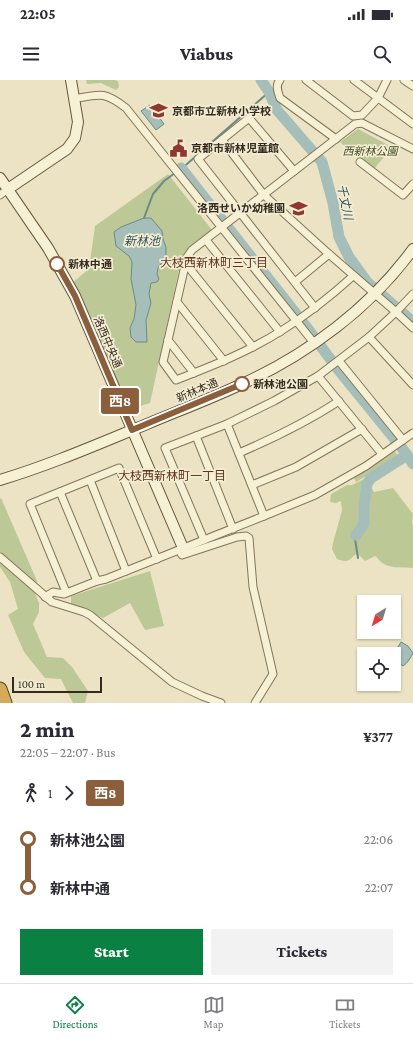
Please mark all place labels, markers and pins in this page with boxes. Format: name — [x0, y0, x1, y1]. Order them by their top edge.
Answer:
school or university icon: 京都市立新林小学校 — [149, 101, 169, 121]
place label: 京都市立新林小学校 — [172, 105, 271, 117]
public building icon: 京都市新林児童館 — [168, 138, 188, 158]
place label: 京都市新林児童館 — [191, 142, 279, 154]
school or university icon: 洛西せいか幼稚園 — [288, 198, 308, 218]
place label: 洛西せいか幼稚園 — [197, 202, 285, 214]
marker: 新林中通 — [49, 256, 65, 272]
place label: 新林中通 — [68, 258, 112, 270]
marker: 新林池公園 — [234, 376, 250, 392]
place label: 新林池公園 — [253, 378, 308, 390]

